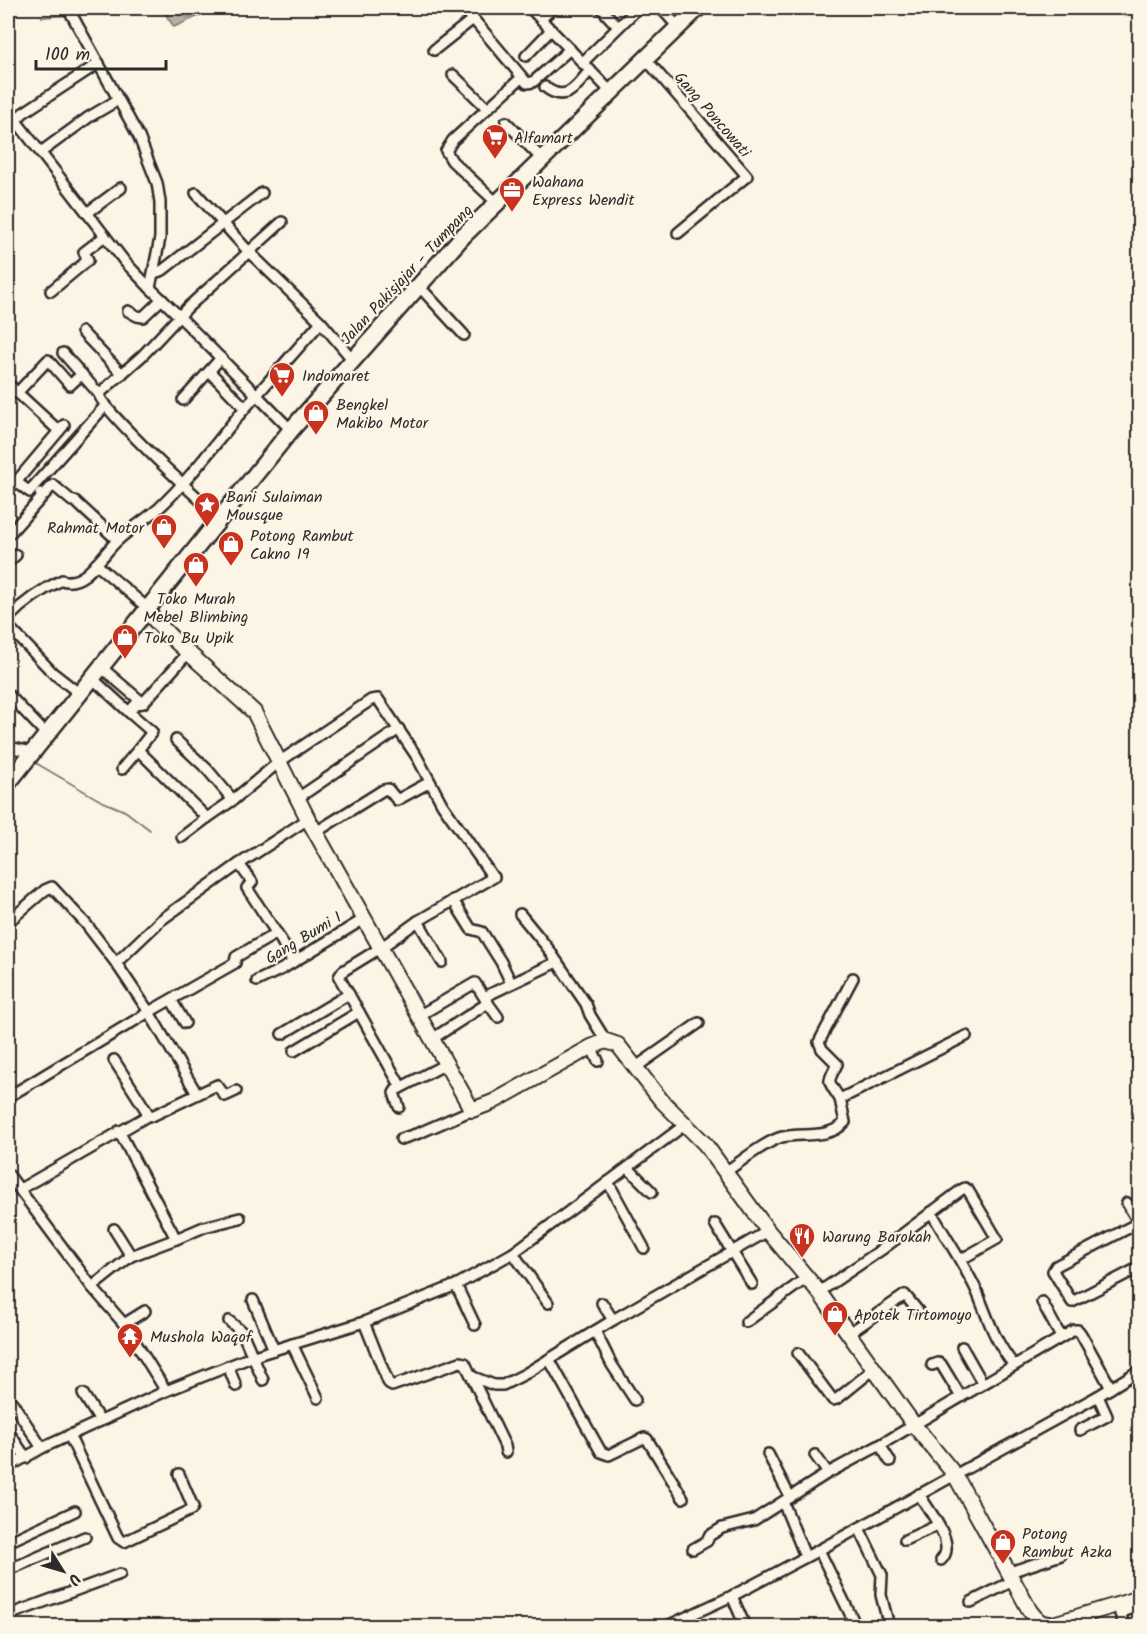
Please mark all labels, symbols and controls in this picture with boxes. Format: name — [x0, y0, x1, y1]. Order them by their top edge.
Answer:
scale bar — [36, 33, 166, 71]
text: 100 m — [45, 41, 90, 70]
street label: Gang Poncowati — [667, 66, 757, 164]
supermarket icon: Alfamart — [480, 122, 510, 160]
place label: Alfamart — [514, 126, 574, 151]
place label: Wahana Express Wendit — [532, 170, 635, 213]
office icon: Wahana Express Wendit — [497, 175, 527, 213]
street label: Jalan Pakisjajar - Tumpang — [335, 199, 479, 351]
supermarket icon: Indomaret — [267, 360, 297, 398]
place label: Indomaret — [302, 364, 370, 389]
place label: Bengkel Makibo Motor — [336, 393, 430, 436]
shop icon: Bengkel Makibo Motor — [301, 398, 331, 436]
place label: Bani Sulaiman Mousque — [226, 485, 323, 528]
place icon: Bani Sulaiman Mousque — [192, 490, 222, 528]
shop icon: Rahmat Motor — [149, 512, 179, 550]
place label: Rahmat Motor — [47, 516, 146, 541]
place label: Potong Rambut Cakno 19 — [250, 524, 355, 567]
shop icon: Potong Rambut Cakno 19 — [216, 529, 246, 567]
shop icon: Toko Murah Mebel Blimbing — [181, 550, 211, 588]
place label: Toko Murah Mebel Blimbing — [144, 587, 248, 630]
shop icon: Toko Bu Upik — [110, 622, 140, 660]
place label: Toko Bu Upik — [144, 626, 234, 651]
street label: Gang Bumi I — [261, 906, 347, 971]
restaurant icon: Warung Barokah — [787, 1221, 817, 1259]
place label: Warung Barokah — [822, 1225, 931, 1250]
shop icon: Apotek Tirtomoyo — [820, 1299, 850, 1337]
place label: Apotek Tirtomoyo — [854, 1303, 972, 1328]
temple icon: Mushola Waqof — [115, 1321, 145, 1359]
place label: Mushola Waqof — [150, 1325, 254, 1350]
place label: Potong Rambut Azka — [1022, 1522, 1112, 1565]
shop icon: Potong Rambut Azka — [988, 1527, 1018, 1565]
north arrow — [33, 1541, 93, 1601]
text: U — [61, 1568, 87, 1591]

